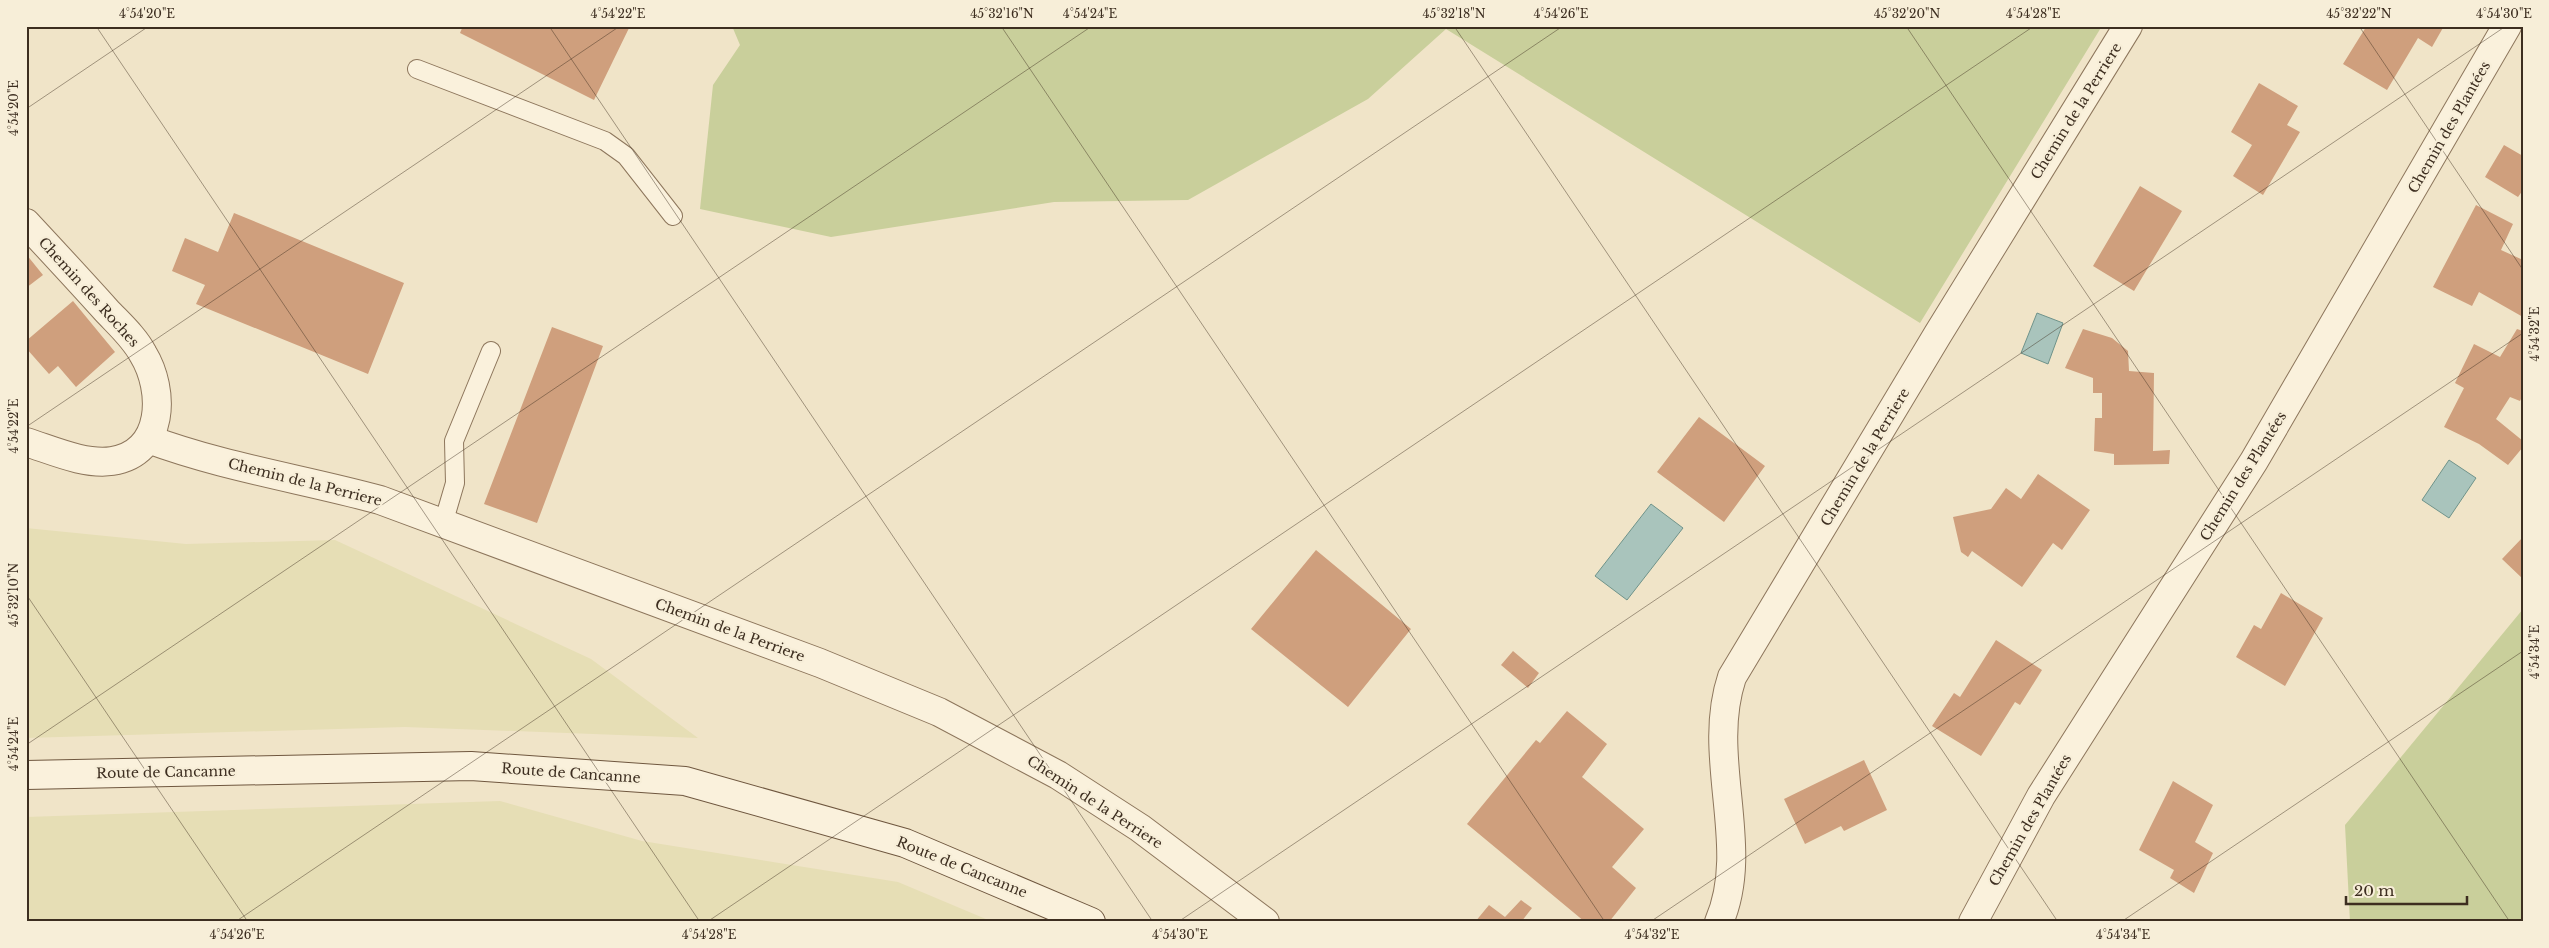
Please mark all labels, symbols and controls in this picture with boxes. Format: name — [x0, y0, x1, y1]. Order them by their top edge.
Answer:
text: 4°54'20"E — [119, 6, 175, 21]
text: 4°54'22"E — [591, 6, 646, 21]
text: 45°32'16"N — [970, 6, 1034, 21]
text: 4°54'24"E — [1063, 6, 1117, 21]
text: 45°32'18"N — [1422, 6, 1486, 21]
text: 4°54'26"E — [1533, 6, 1589, 21]
text: 45°32'20"N — [1874, 6, 1940, 21]
text: 4°54'28"E — [2006, 6, 2061, 21]
text: 45°32'22"N — [2326, 6, 2392, 21]
text: 4°54'30"E — [2476, 6, 2532, 21]
street label: Chemin de la Perriere — [2027, 39, 2125, 183]
street label: Chemin des Plantées — [2404, 58, 2494, 196]
text: 4°54'20"E — [6, 80, 21, 136]
street label: Chemin des Roches — [35, 233, 143, 351]
text: 4°54'32"E — [2527, 306, 2542, 361]
street label: Chemin de la Perriere — [1817, 385, 1913, 529]
text: 4°54'22"E — [6, 398, 21, 453]
street label: Chemin des Plantées — [2196, 408, 2290, 544]
street label: Chemin de la Perriere — [226, 454, 384, 510]
text: 45°32'10"N — [6, 563, 21, 627]
street label: Chemin de la Perriere — [653, 595, 807, 665]
text: 4°54'34"E — [2527, 625, 2542, 679]
text: 4°54'24"E — [6, 717, 21, 771]
street label: Chemin de la Perriere — [1024, 751, 1166, 853]
street label: Chemin des Plantées — [1985, 751, 2075, 889]
street label: Route de Cancanne — [501, 759, 641, 787]
street label: Route de Cancanne — [96, 762, 236, 782]
street label: Route de Cancanne — [894, 833, 1030, 901]
scale bar — [2346, 873, 2468, 905]
text: 20 m — [2354, 881, 2394, 900]
text: 4°54'26"E — [209, 927, 265, 942]
text: 4°54'28"E — [682, 927, 737, 942]
text: 4°54'30"E — [1152, 927, 1208, 942]
text: 4°54'32"E — [1625, 927, 1680, 942]
text: 4°54'34"E — [2096, 927, 2150, 942]

